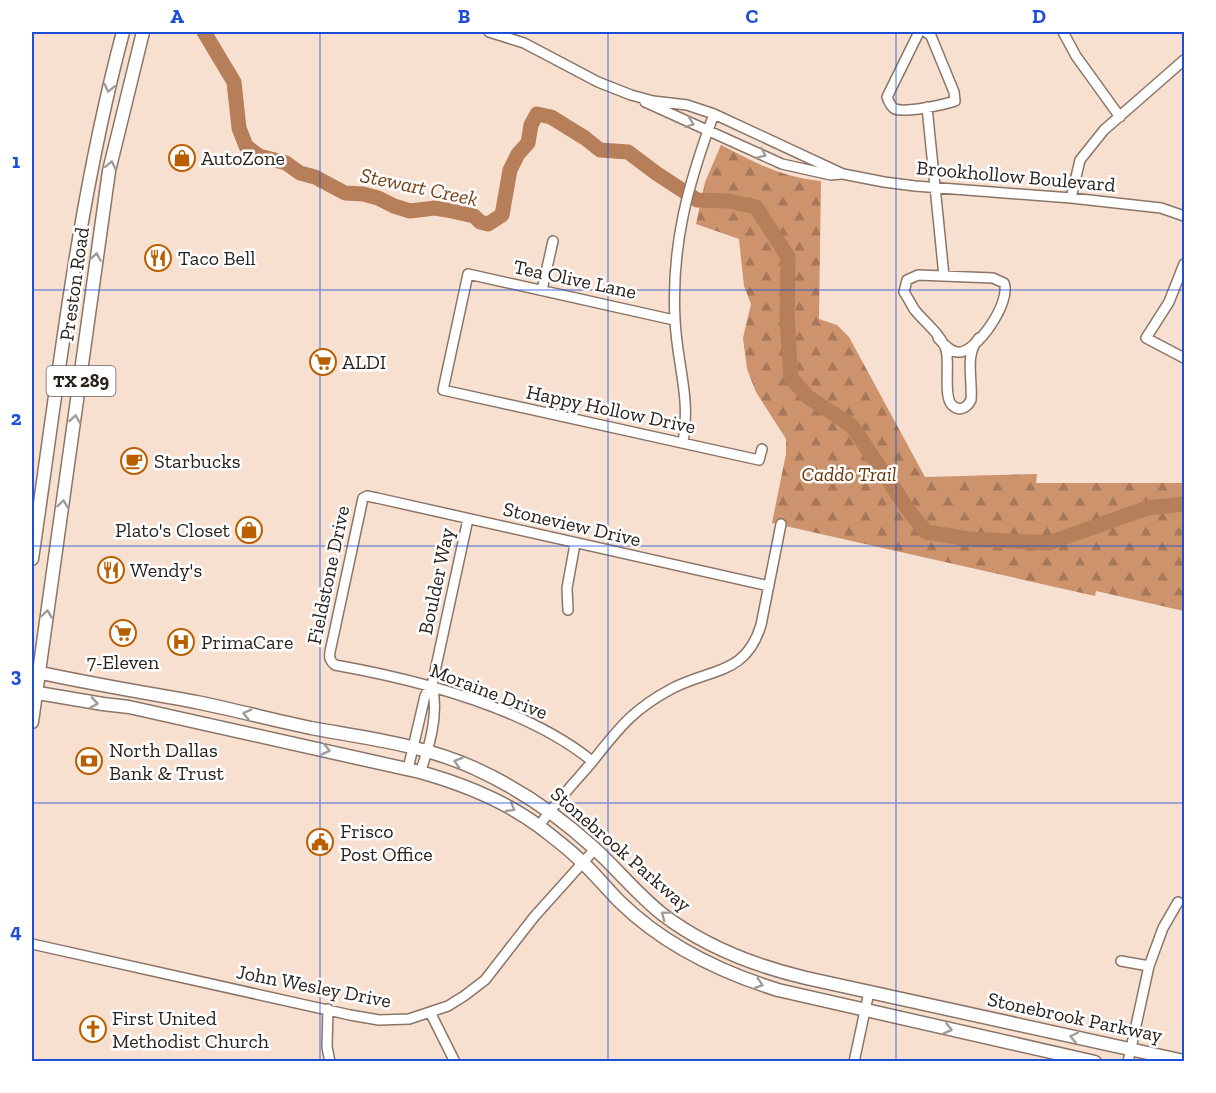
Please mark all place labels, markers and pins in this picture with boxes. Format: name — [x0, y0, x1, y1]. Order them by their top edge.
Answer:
shop icon: AutoZone — [167, 143, 197, 173]
place label: AutoZone — [201, 146, 285, 170]
restaurant icon: Taco Bell — [143, 243, 173, 273]
place label: Taco Bell — [178, 246, 256, 270]
supermarket icon: ALDI — [308, 347, 338, 377]
place label: ALDI — [342, 350, 386, 374]
cafe icon: Starbucks — [119, 446, 149, 476]
place label: Starbucks — [154, 449, 240, 473]
shop icon: Plato's Closet — [234, 515, 264, 545]
place label: Plato's Closet — [115, 518, 231, 542]
restaurant icon: Wendy's — [96, 555, 126, 585]
place label: Wendy's — [130, 558, 202, 582]
supermarket icon: 7-Eleven — [108, 618, 138, 648]
hospital icon: PrimaCare — [166, 627, 196, 657]
place label: PrimaCare — [201, 630, 294, 654]
place label: 7-Eleven — [87, 650, 160, 674]
place label: North Dallas Bank & Trust — [109, 738, 224, 785]
bank icon: North Dallas Bank & Trust — [74, 746, 104, 776]
place label: Frisco Post Office — [340, 819, 433, 866]
public building icon: Frisco Post Office — [305, 827, 335, 857]
place label: First United Methodist Church — [112, 1006, 270, 1053]
church icon: First United Methodist Church — [78, 1014, 108, 1044]

